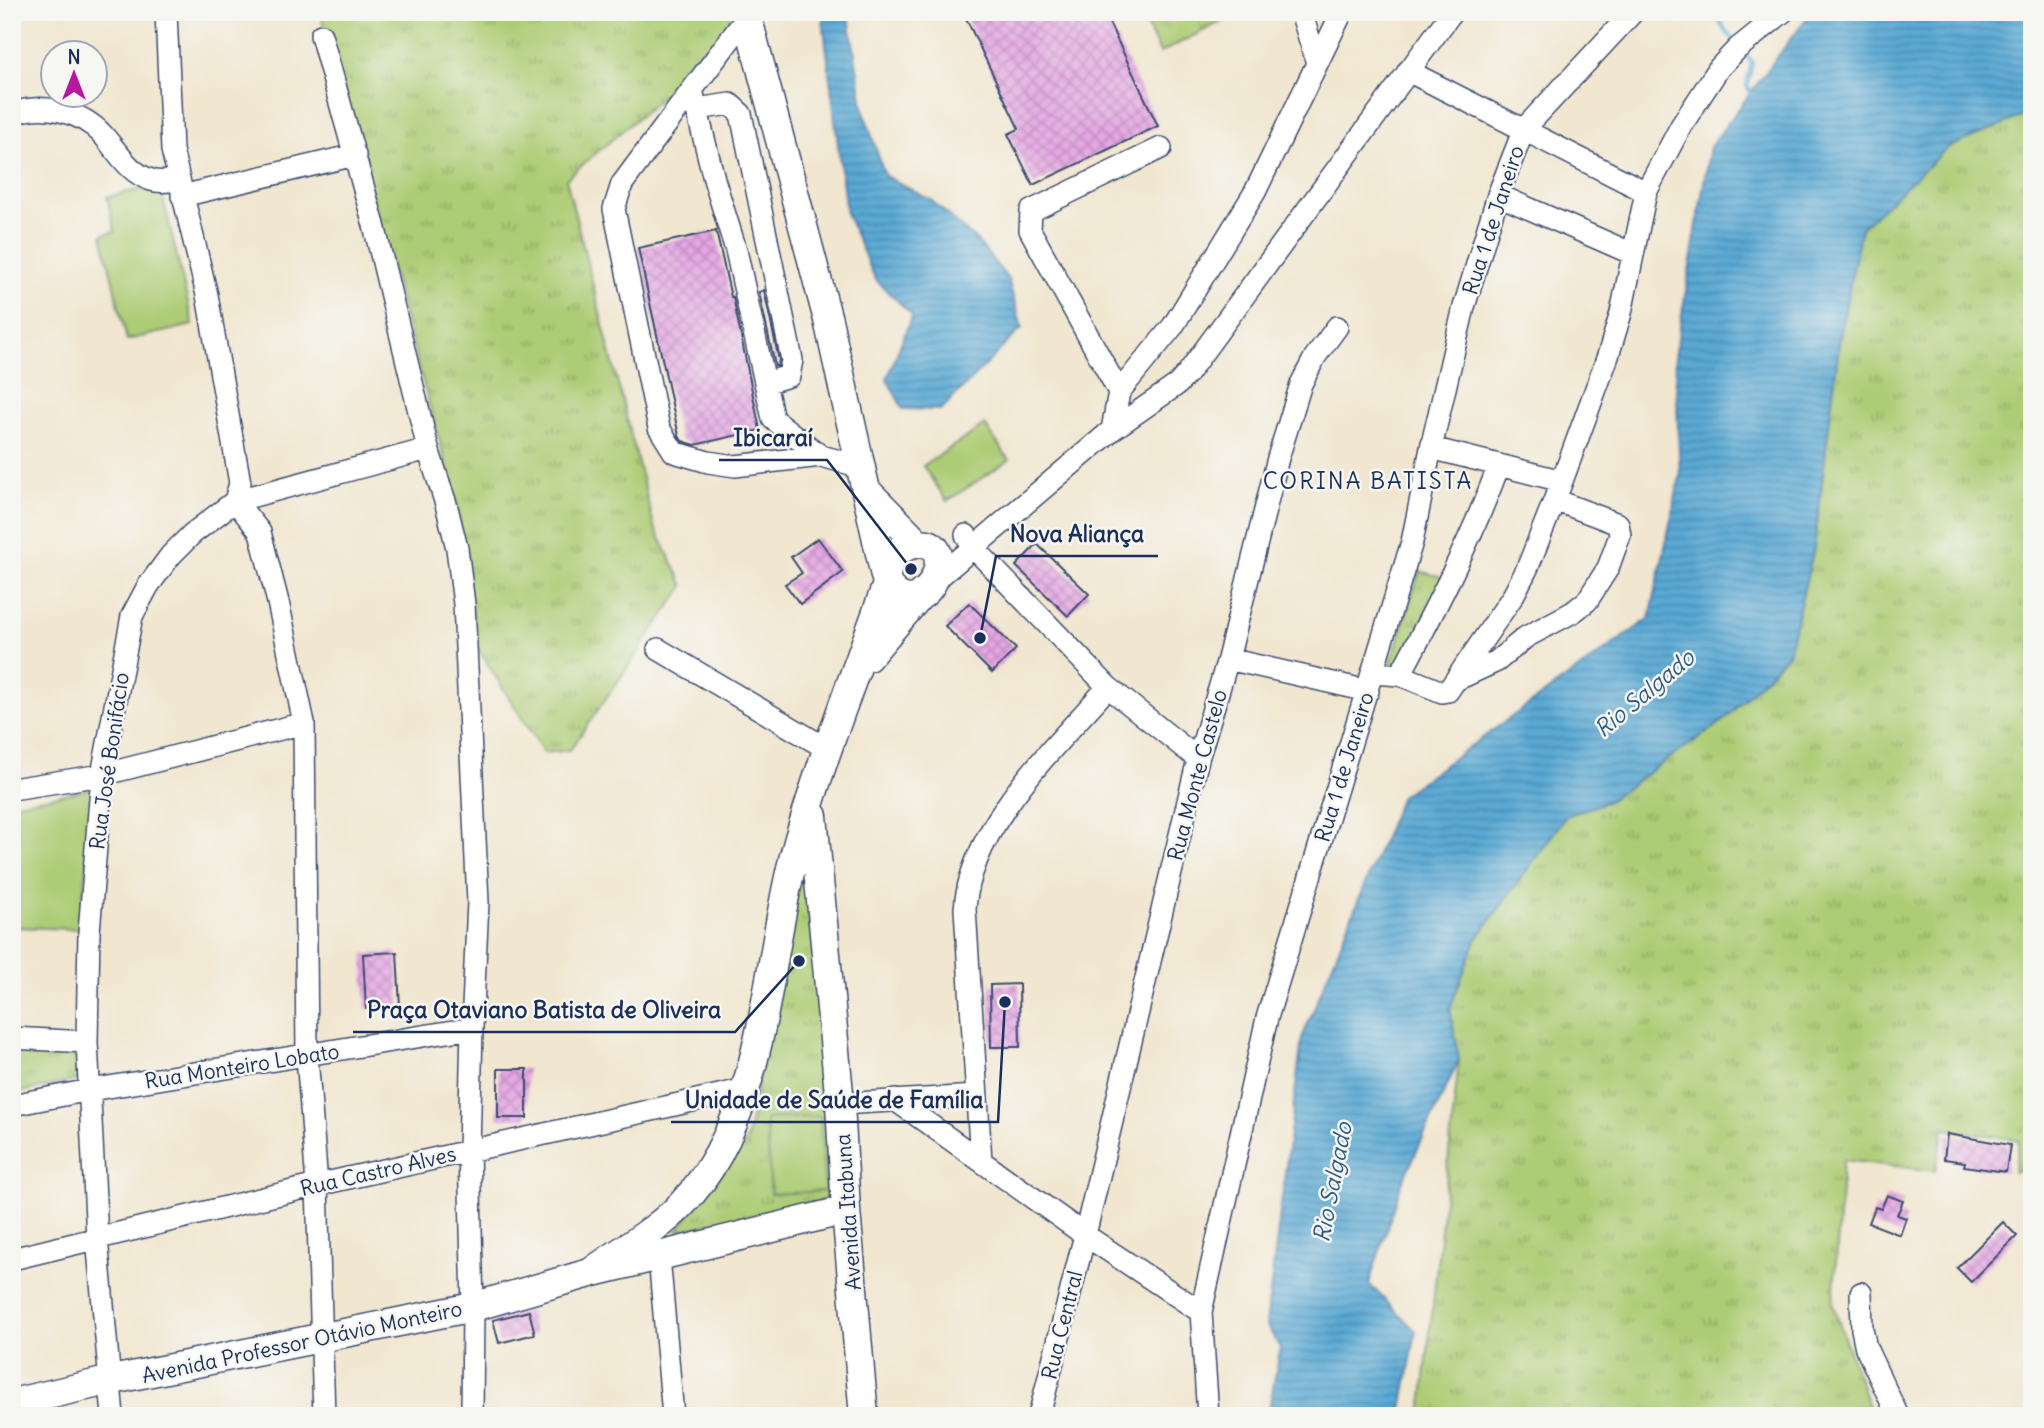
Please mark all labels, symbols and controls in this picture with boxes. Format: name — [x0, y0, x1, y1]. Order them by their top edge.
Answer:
north arrow — [38, 38, 108, 108]
text: N — [67, 45, 81, 69]
street label: Rua 1 de Janeiro — [1456, 142, 1530, 298]
callout: Ibicaraí — [719, 416, 827, 460]
text: Ibicaraí — [733, 423, 813, 452]
district label: CORINA BATISTA — [1263, 466, 1473, 495]
callout: Nova Aliança — [996, 512, 1158, 556]
text: Nova Aliança — [1010, 519, 1144, 548]
water label: Rio Salgado — [1588, 642, 1701, 743]
street label: Rua José Bonifácio — [83, 671, 135, 851]
street label: Rua Monte Castelo — [1161, 686, 1233, 864]
street label: Rua 1 de Janeiro — [1308, 689, 1380, 845]
callout: Praça Otaviano Batista de Oliveira — [353, 988, 735, 1032]
text: Praça Otaviano Batista de Oliveira — [367, 995, 721, 1024]
street label: Rua Monteiro Lobato — [143, 1037, 341, 1095]
callout: Unidade de Saúde de Família — [671, 1078, 998, 1122]
text: Unidade de Saúde de Família — [685, 1085, 983, 1114]
water label: Rio Salgado — [1306, 1119, 1358, 1244]
street label: Avenida Itabuna — [829, 1133, 867, 1291]
street label: Rua Castro Alves — [297, 1140, 459, 1202]
street label: Rua Central — [1035, 1268, 1089, 1382]
street label: Avenida Professor Otávio Monteiro — [139, 1295, 465, 1389]

